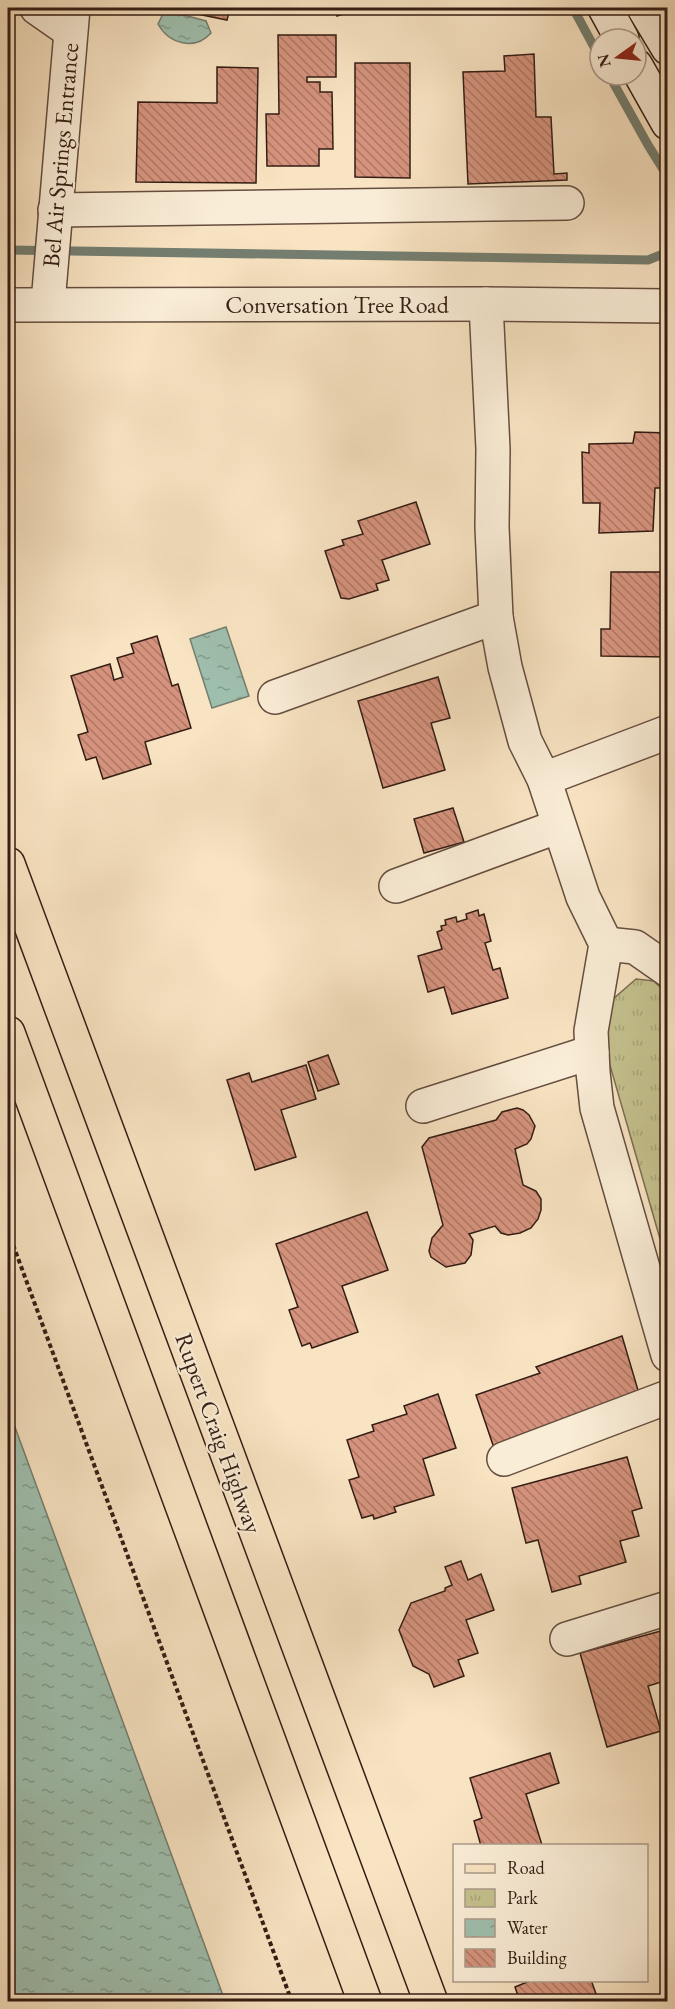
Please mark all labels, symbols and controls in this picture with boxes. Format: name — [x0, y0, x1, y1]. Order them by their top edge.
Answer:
north arrow — [588, 27, 648, 87]
street label: Bel Air Springs Entrance — [35, 41, 85, 269]
text: N — [592, 52, 616, 70]
street label: Conversation Tree Road — [225, 289, 450, 320]
street label: Rupert Craig Highway — [168, 1328, 270, 1538]
legend — [453, 1844, 648, 1982]
text: Road — [507, 1856, 546, 1879]
text: Park — [507, 1886, 538, 1909]
text: Water — [507, 1916, 548, 1939]
text: Building — [507, 1946, 567, 1969]

